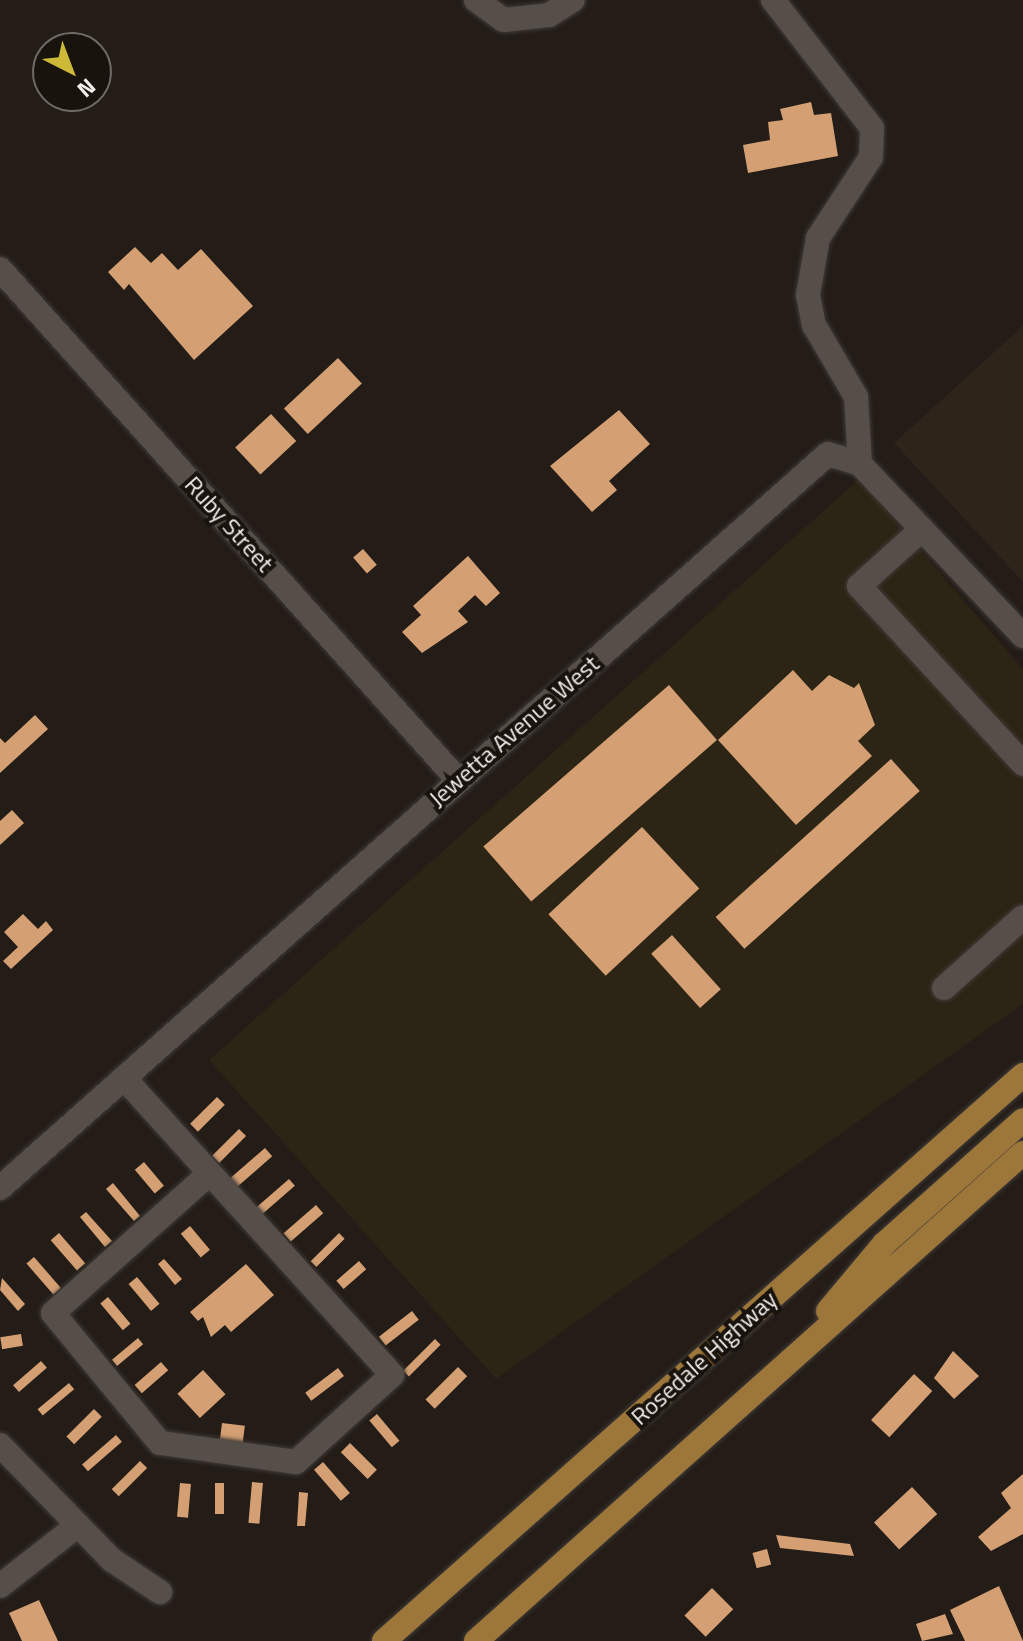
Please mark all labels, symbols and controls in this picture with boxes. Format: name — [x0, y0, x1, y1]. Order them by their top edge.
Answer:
north arrow — [32, 32, 112, 112]
text: N — [70, 71, 104, 106]
street label: Ruby Street — [179, 470, 279, 578]
street label: Jewetta Avenue West — [423, 649, 605, 813]
street label: Rosedale Highway — [625, 1285, 783, 1431]

